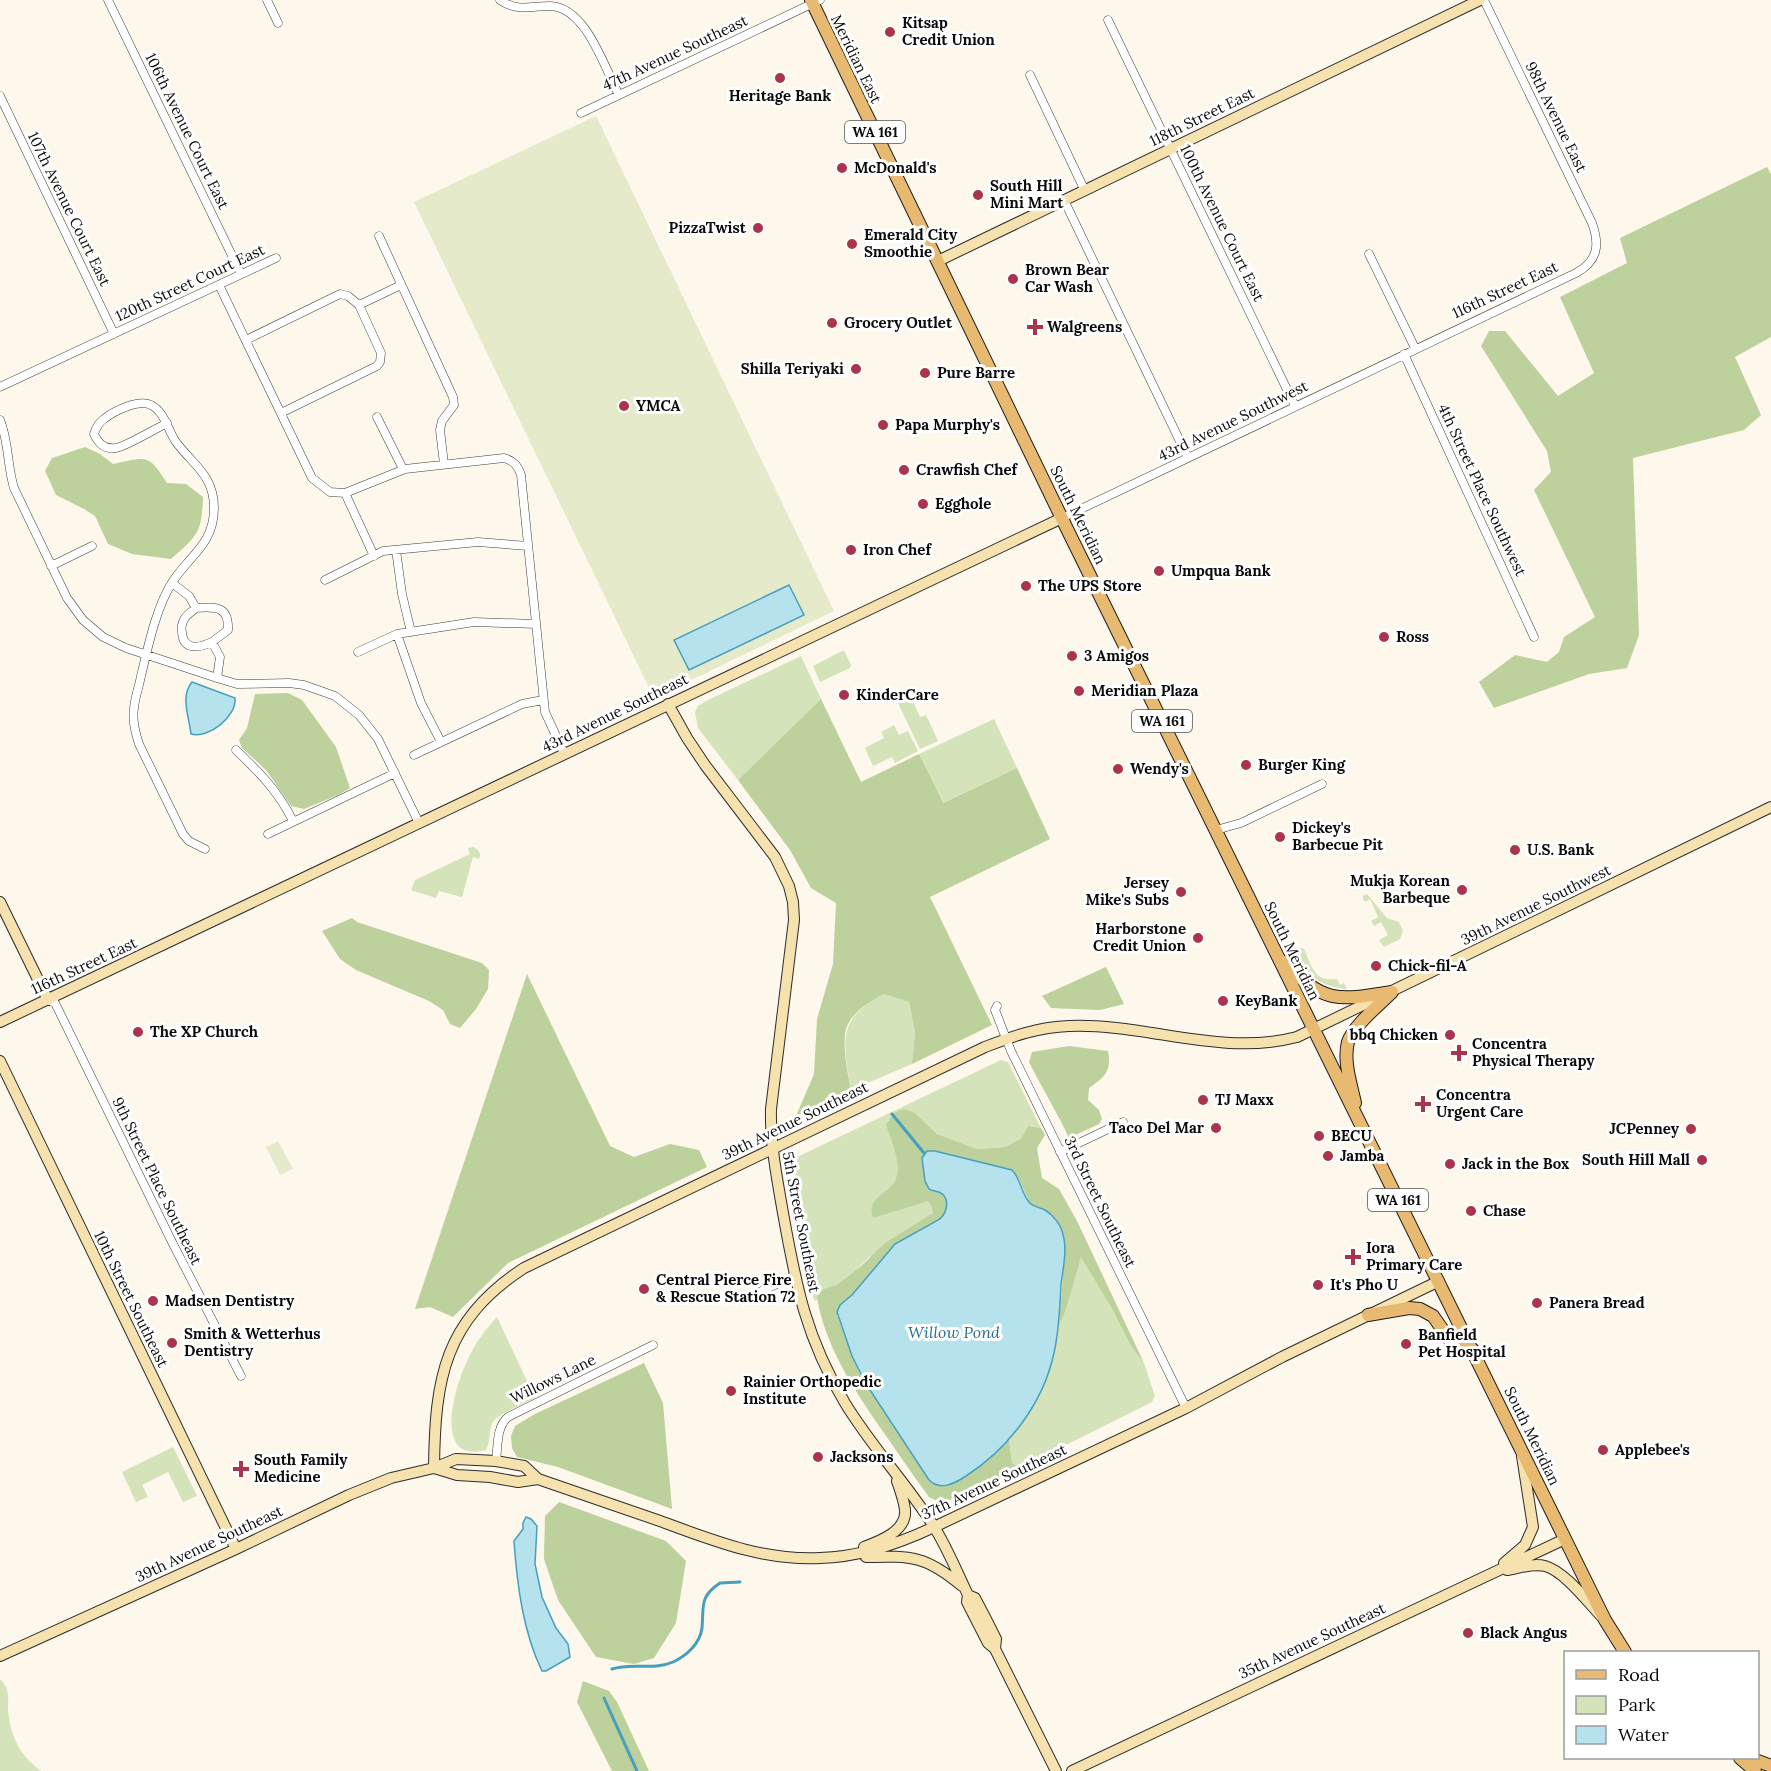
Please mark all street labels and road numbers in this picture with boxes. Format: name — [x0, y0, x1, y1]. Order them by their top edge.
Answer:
street label: 47th Avenue Southeast — [599, 10, 751, 95]
street label: Meridian East — [827, 11, 886, 106]
street label: 106th Avenue Court East — [141, 50, 234, 212]
street label: 98th Avenue East — [1521, 58, 1591, 175]
street label: 118th Street East — [1146, 83, 1258, 150]
road number: WA 161 — [845, 121, 905, 143]
street label: 107th Avenue Court East — [24, 129, 115, 289]
street label: 100th Avenue Court East — [1176, 141, 1269, 304]
street label: 120th Street Court East — [112, 240, 268, 325]
street label: 116th Street East — [1449, 257, 1561, 322]
street label: 43rd Avenue Southwest — [1155, 376, 1311, 465]
street label: 4th Street Place Southwest — [1434, 401, 1531, 579]
street label: South Meridian — [1046, 462, 1111, 567]
street label: 43rd Avenue Southeast — [539, 669, 691, 756]
road number: WA 161 — [1132, 710, 1192, 732]
street label: 39th Avenue Southwest — [1458, 860, 1614, 949]
street label: South Meridian — [1260, 898, 1325, 1003]
street label: 116th Street East — [28, 933, 140, 998]
street label: 39th Avenue Southeast — [719, 1077, 871, 1164]
street label: 9th Street Place Southeast — [109, 1094, 206, 1268]
street label: 3rd Street Southeast — [1060, 1133, 1141, 1271]
street label: 5th Street Southeast — [779, 1150, 824, 1294]
road number: WA 161 — [1368, 1189, 1428, 1211]
street label: 10th Street Southeast — [90, 1227, 173, 1370]
street label: Willows Lane — [507, 1350, 599, 1407]
street label: South Meridian — [1500, 1383, 1565, 1488]
street label: 37th Avenue Southeast — [918, 1439, 1070, 1524]
street label: 39th Avenue Southeast — [132, 1501, 286, 1586]
street label: 35th Avenue Southeast — [1235, 1598, 1388, 1683]

